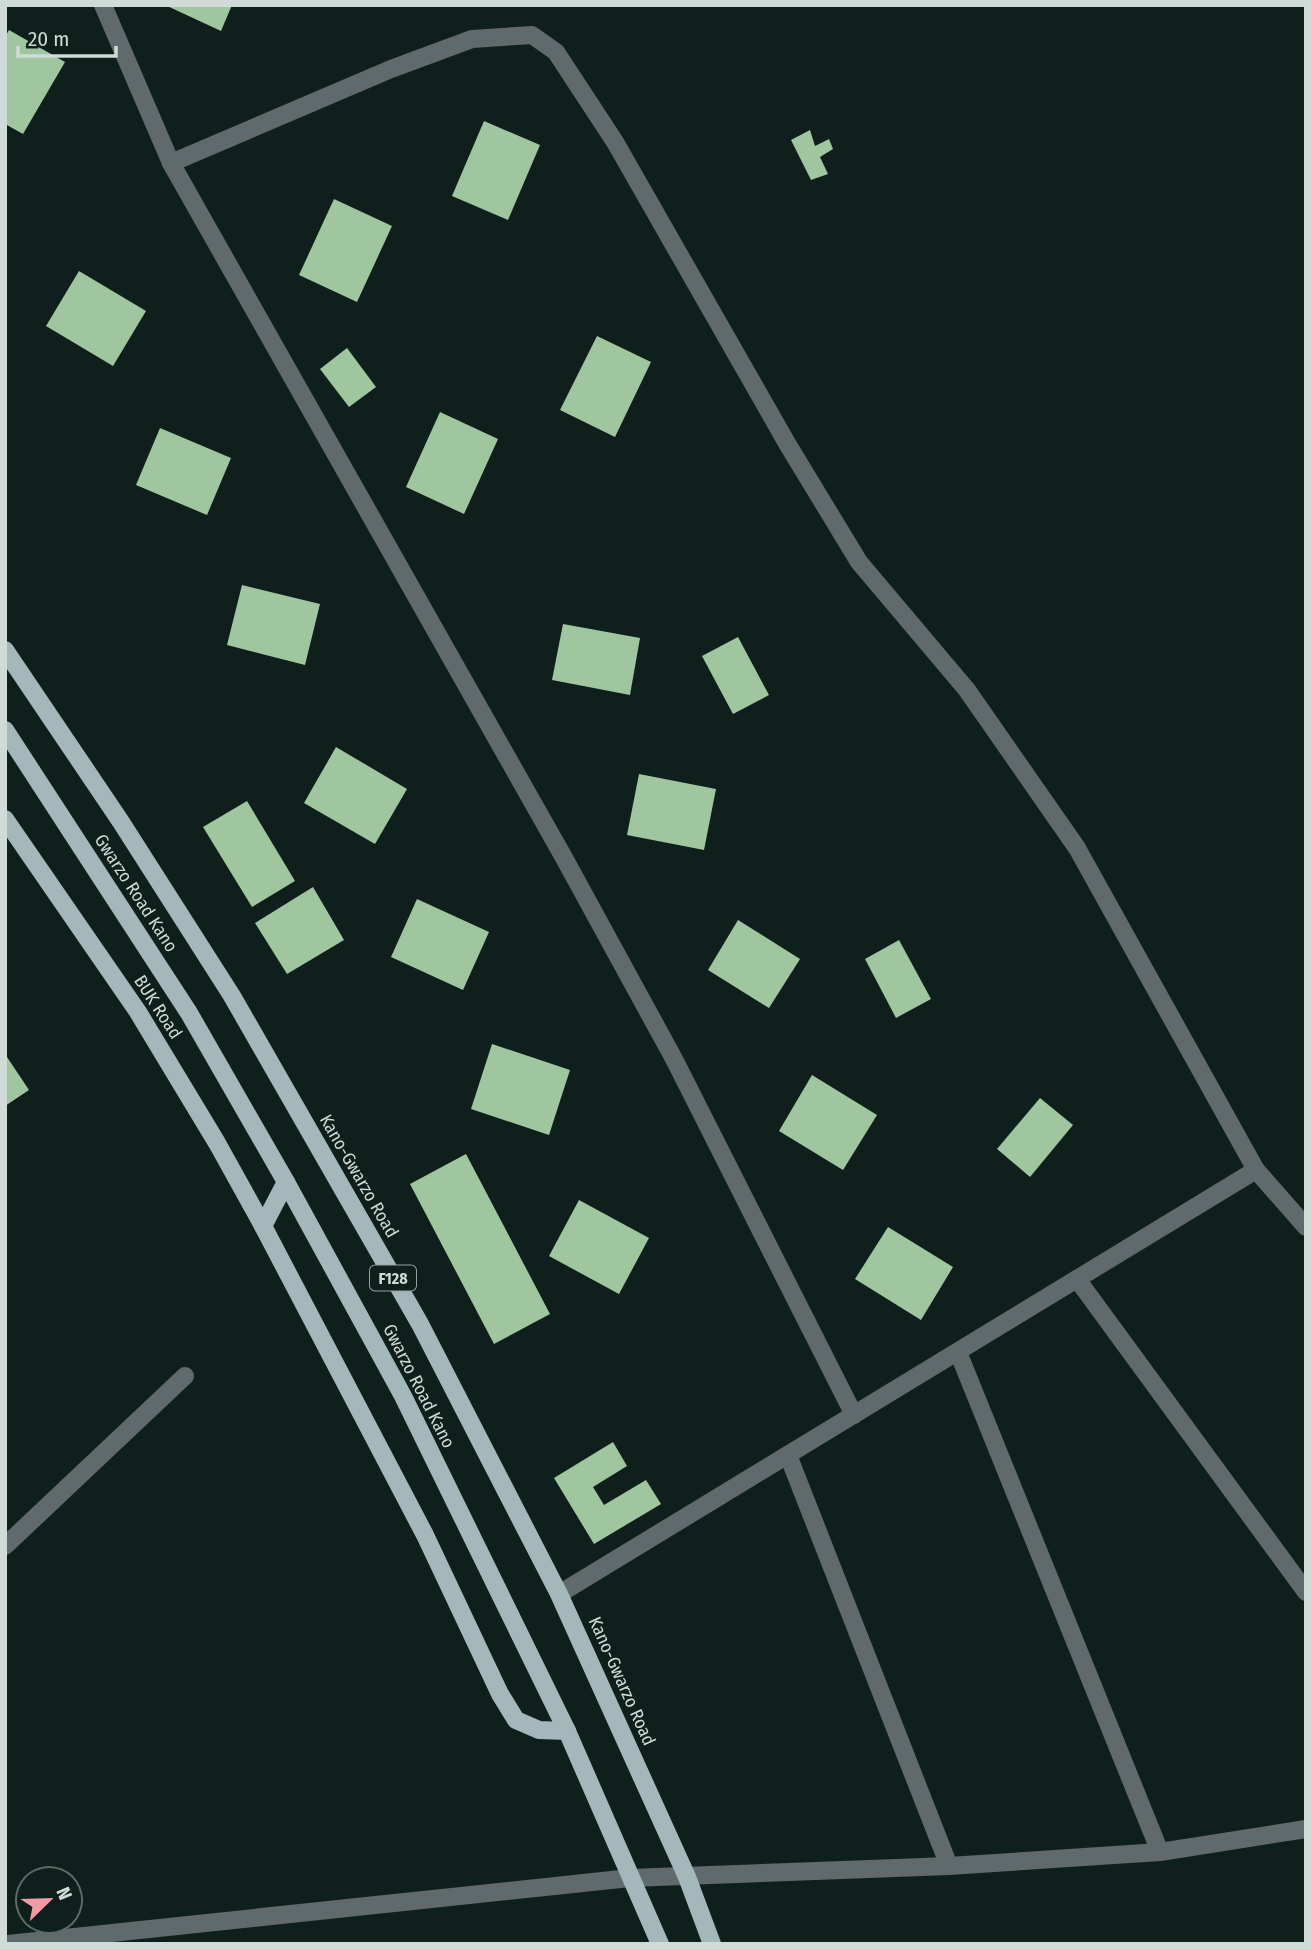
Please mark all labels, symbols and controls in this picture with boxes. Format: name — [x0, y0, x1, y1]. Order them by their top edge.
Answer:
scale bar — [18, 14, 116, 58]
text: 20 m — [28, 26, 69, 52]
street label: Gwarzo Road Kano — [90, 830, 182, 956]
street label: BUK Road — [129, 971, 187, 1043]
street label: Kano-Gwarzo Road — [315, 1110, 403, 1242]
road number: F128 — [370, 1266, 416, 1290]
street label: Gwarzo Road Kano — [378, 1320, 460, 1452]
street label: Kano-Gwarzo Road — [584, 1613, 660, 1749]
north arrow — [14, 1865, 84, 1935]
text: N — [51, 1884, 77, 1903]

